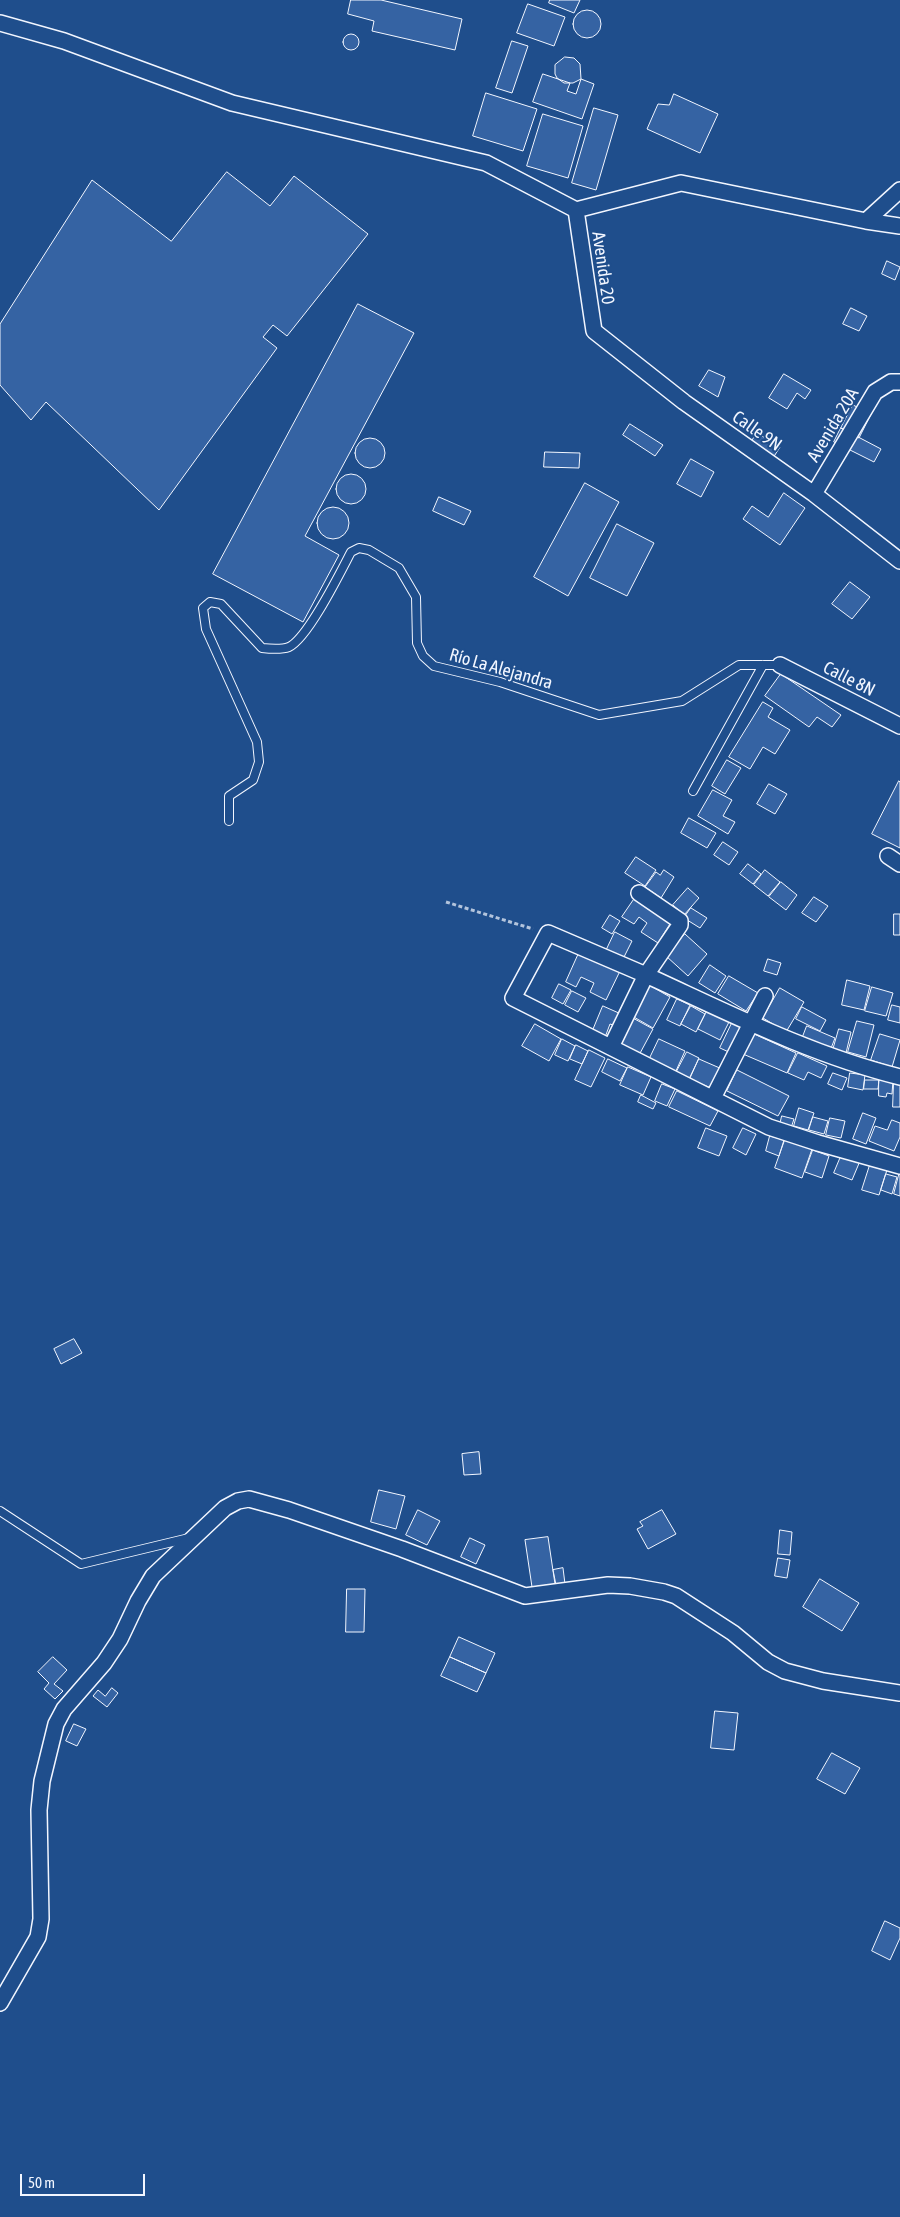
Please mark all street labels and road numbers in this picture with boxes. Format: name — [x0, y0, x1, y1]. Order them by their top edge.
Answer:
street label: Avenida 20 — [587, 230, 619, 306]
street label: Avenida 20A — [803, 384, 863, 466]
street label: Calle 9N — [728, 406, 786, 456]
street label: Río La Alejandra — [447, 644, 555, 694]
street label: Calle 8N — [819, 657, 879, 701]

